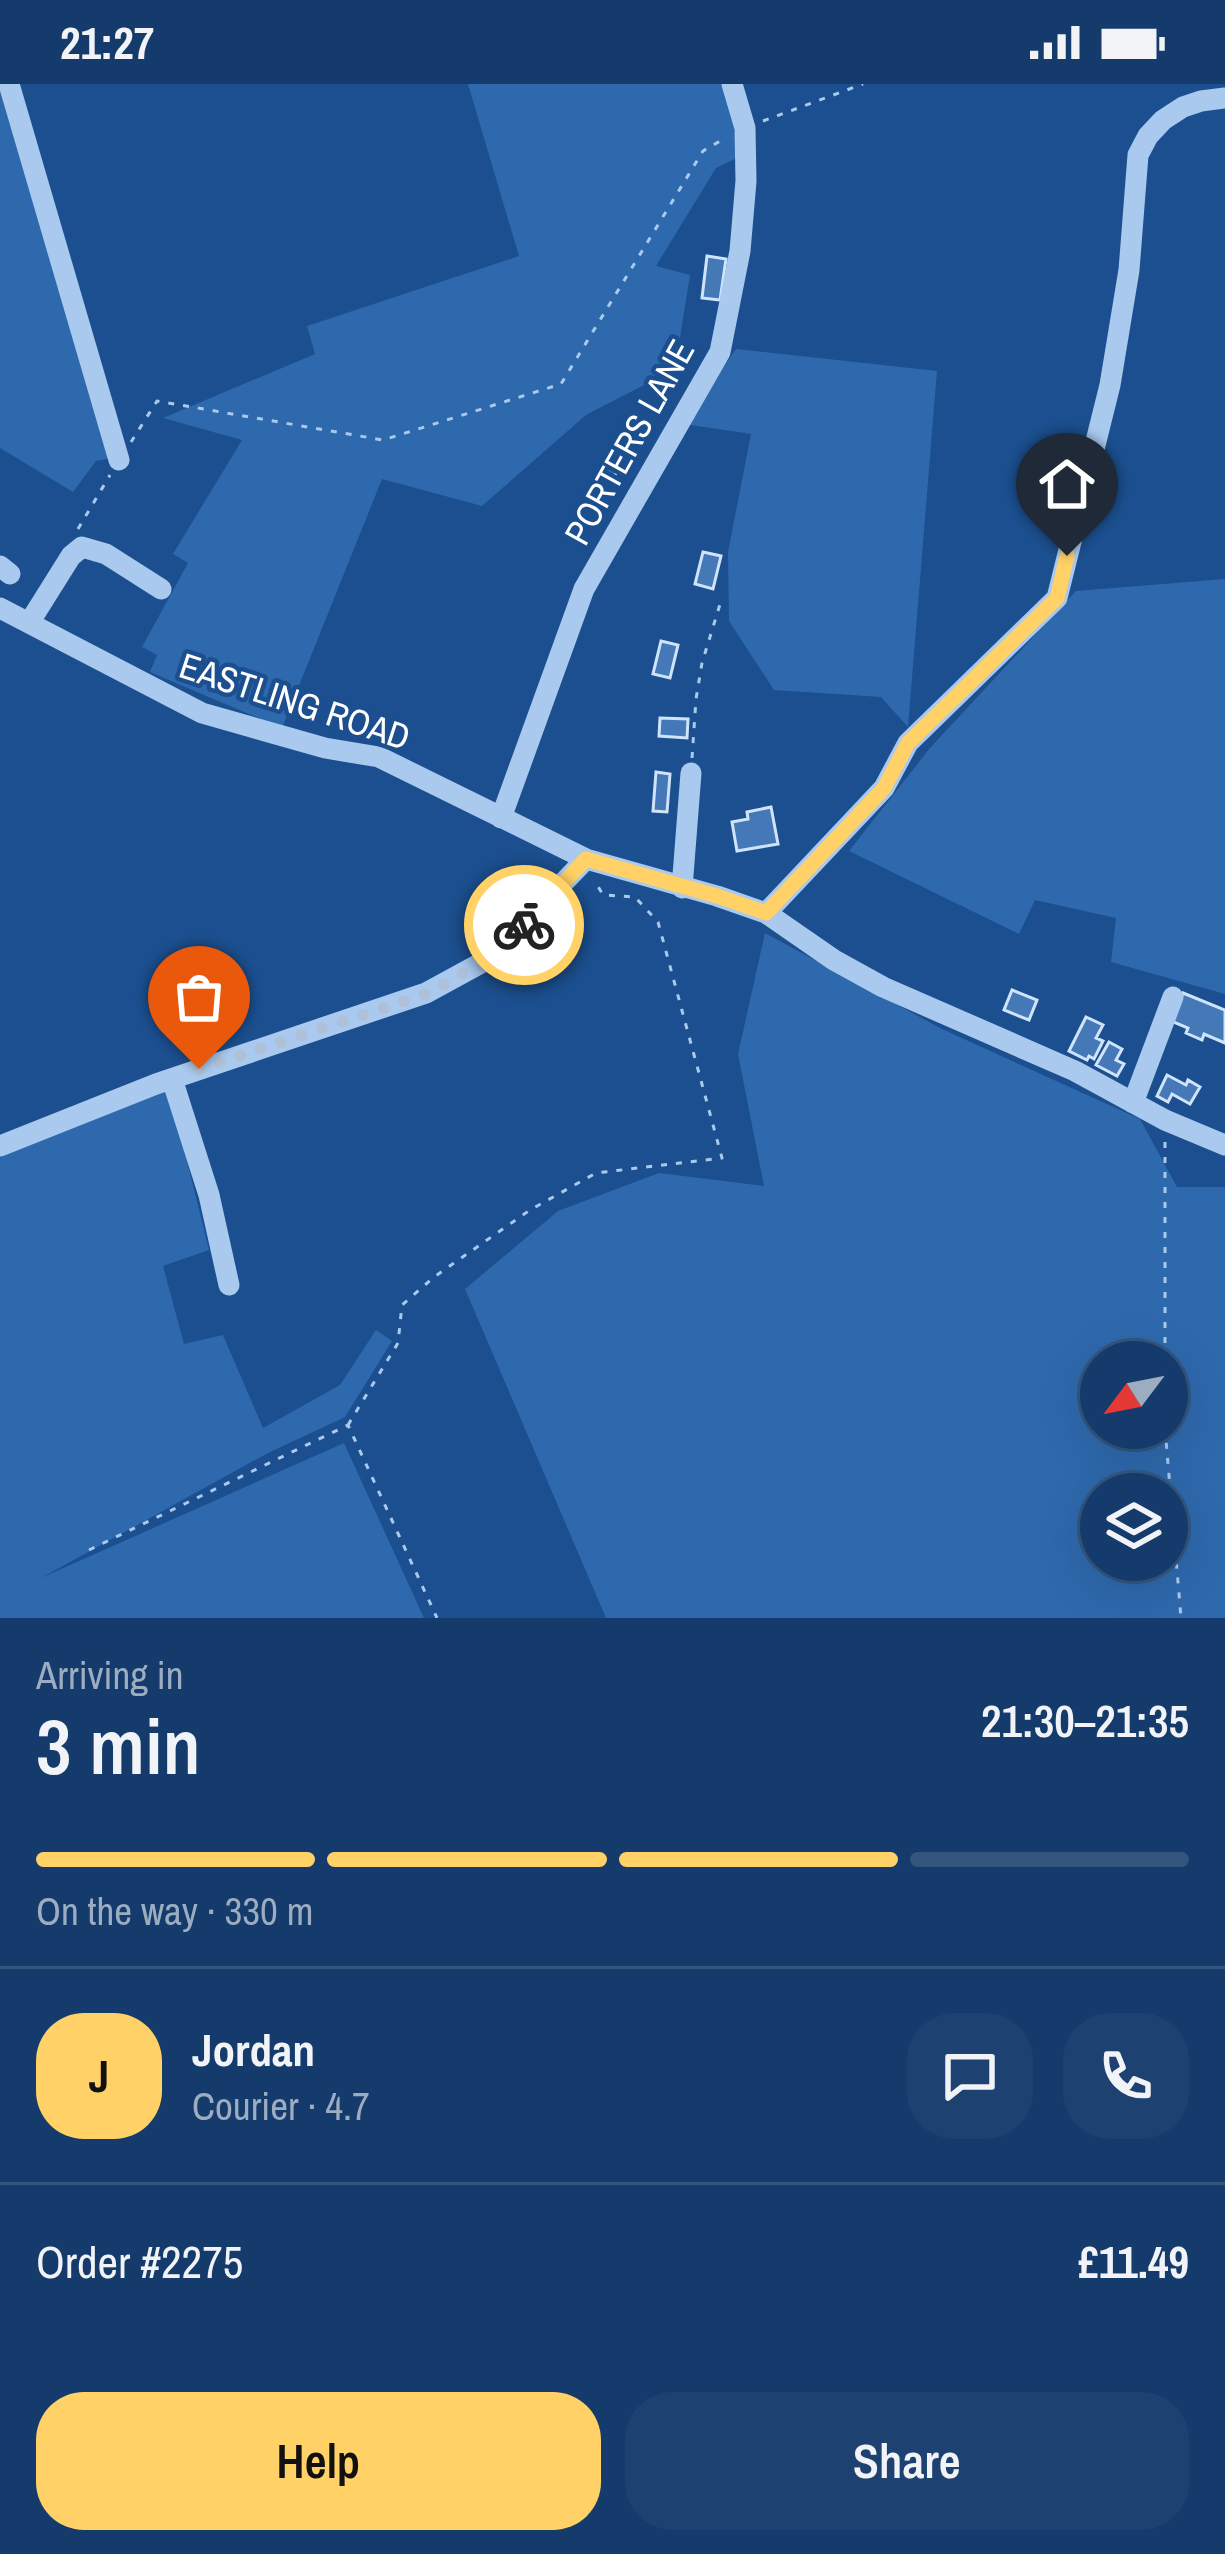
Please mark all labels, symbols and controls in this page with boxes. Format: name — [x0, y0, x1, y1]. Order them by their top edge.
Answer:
text: 21:27 — [60, 12, 154, 73]
street label: PORTERS LANE — [553, 331, 705, 553]
pin — [1016, 433, 1118, 556]
icon: home — [1034, 451, 1100, 517]
street label: EASTLING ROAD — [174, 641, 416, 761]
courier — [464, 865, 584, 985]
icon: bike — [491, 892, 557, 958]
pin — [148, 946, 250, 1069]
icon: bag — [166, 964, 232, 1030]
north arrow — [1080, 1341, 1188, 1449]
map controls — [1080, 1341, 1188, 1581]
button: layers — [1080, 1473, 1188, 1581]
text: Arriving in — [36, 1649, 184, 1701]
text: 21:30–21:35 — [981, 1690, 1189, 1751]
text: 3 min — [36, 1693, 201, 1798]
text: On the way · 330 m — [36, 1885, 313, 1937]
button: chat — [907, 2013, 1033, 2139]
button: phone — [1063, 2013, 1189, 2139]
text: Jordan — [192, 2019, 315, 2080]
text: J — [89, 2045, 109, 2106]
text: Courier · 4.7 — [192, 2080, 370, 2132]
text: Order #2275 — [36, 2231, 243, 2292]
text: £11.49 — [1078, 2231, 1189, 2292]
button: Help — [36, 2392, 601, 2530]
button: Share — [625, 2392, 1189, 2530]

